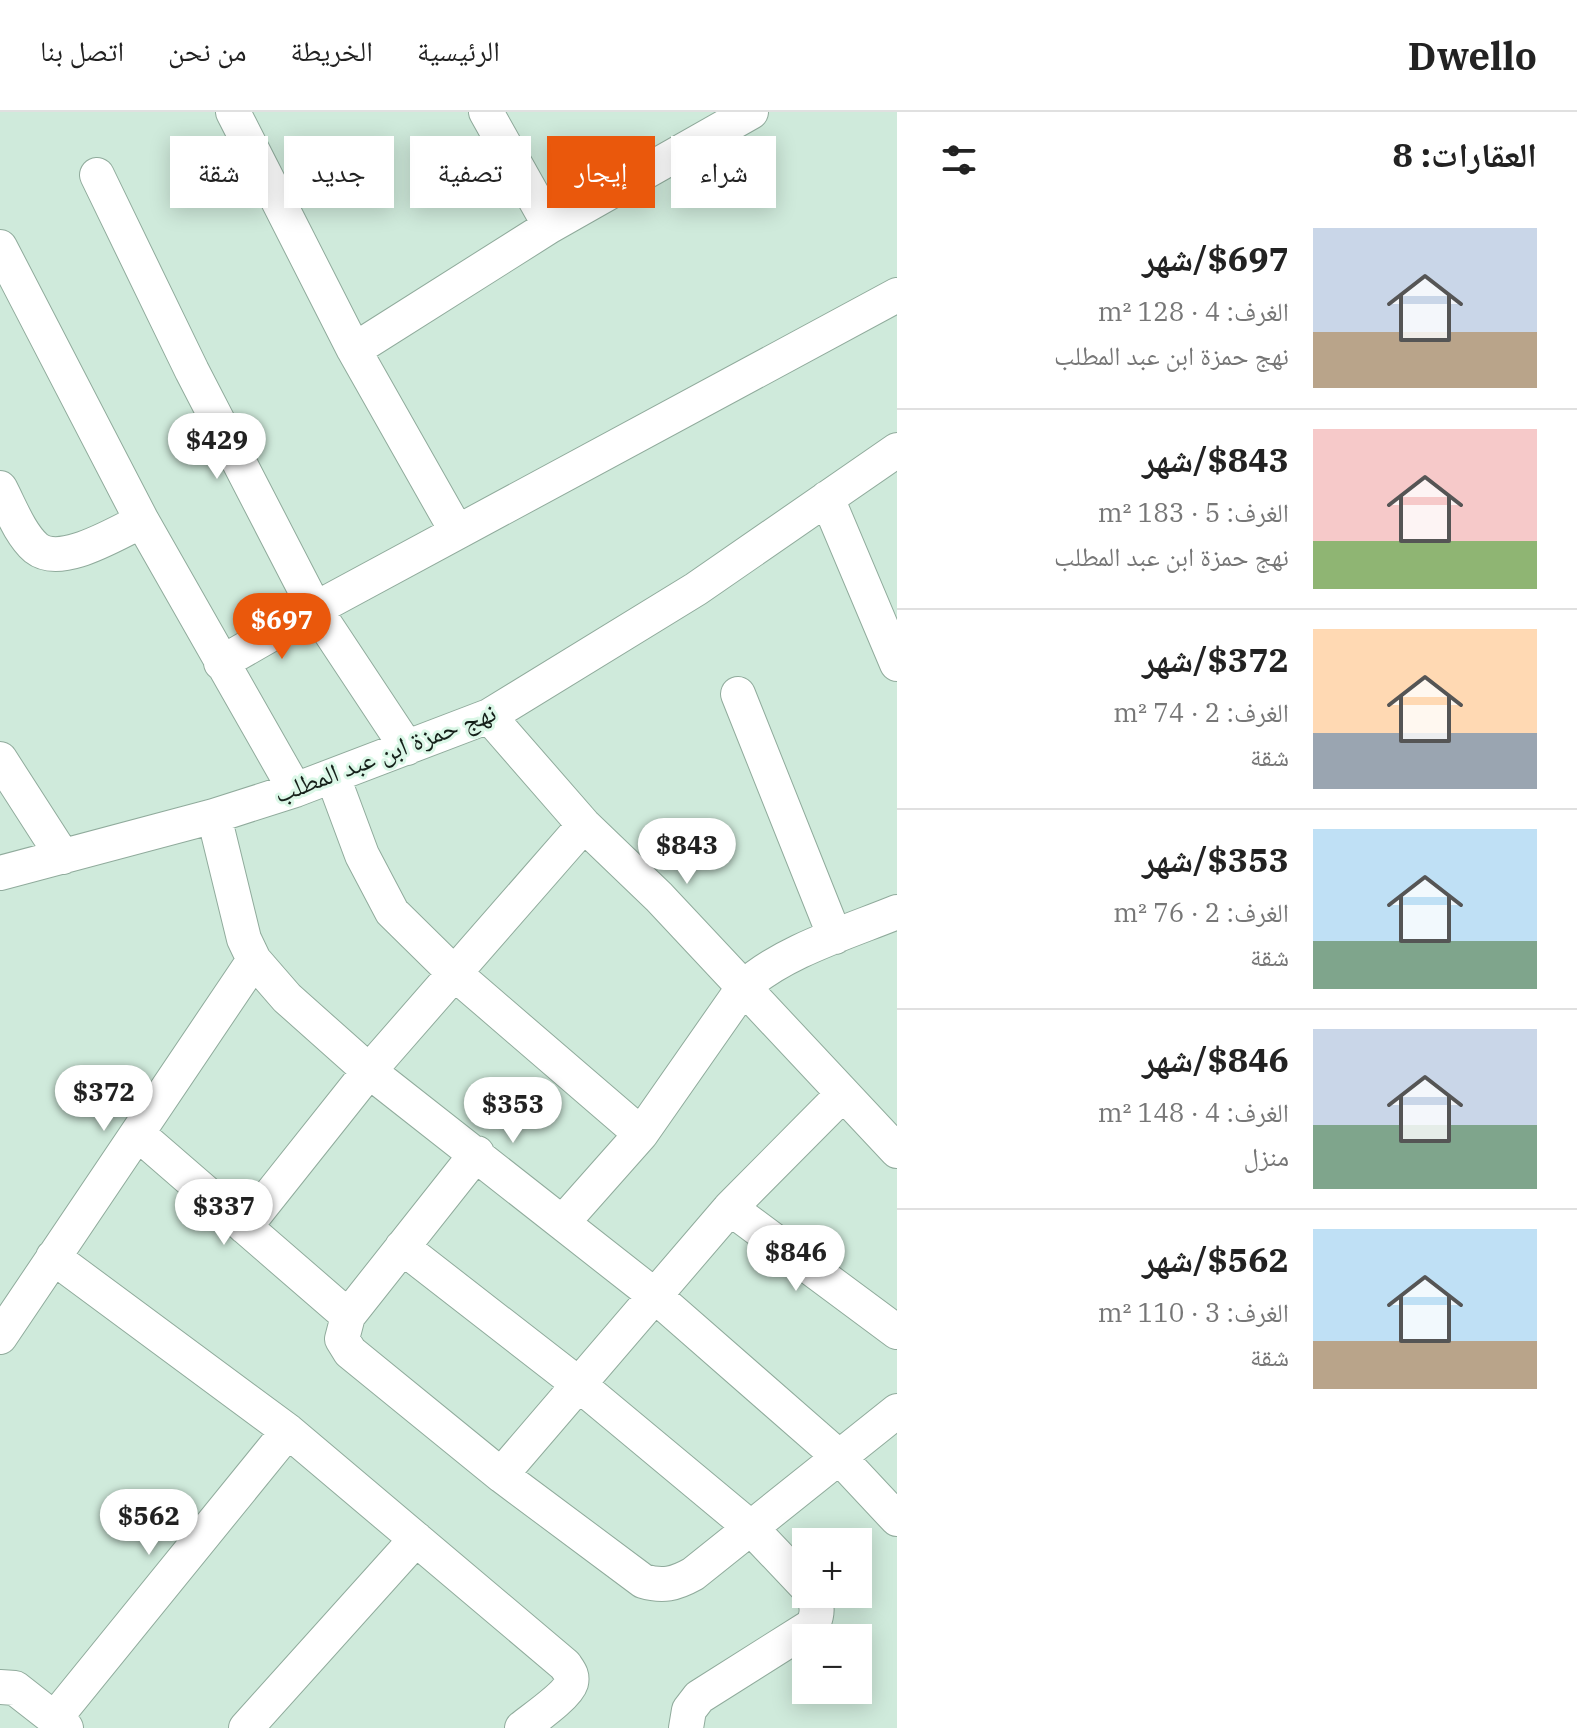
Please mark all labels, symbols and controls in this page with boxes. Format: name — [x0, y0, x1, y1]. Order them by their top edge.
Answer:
text: Dwello — [1408, 31, 1537, 80]
text: اتصل بنا — [40, 32, 124, 69]
text: من نحن — [168, 32, 246, 69]
text: الخريطة — [290, 32, 373, 69]
text: الرئيسية — [417, 32, 500, 69]
text: العقارات: 8 — [1392, 132, 1537, 176]
chip: شقة — [170, 136, 268, 208]
chip: جديد — [284, 136, 394, 208]
chip: تصفية — [410, 136, 531, 208]
chip: إيجار — [547, 136, 655, 208]
chip: شراء — [671, 136, 776, 208]
icon: filters — [937, 138, 981, 182]
text: $697/شهر — [1142, 236, 1289, 280]
icon: home — [1377, 260, 1473, 356]
text: الغرف: 4 · 128 m² — [1098, 294, 1289, 328]
text: نهج حمزة ابن عبد المطلب — [1054, 338, 1289, 372]
pin: $429 — [170, 413, 264, 481]
text: $429 — [186, 422, 248, 456]
text: $843/شهر — [1142, 437, 1289, 481]
icon: home — [1377, 461, 1473, 557]
text: الغرف: 5 · 183 m² — [1098, 495, 1289, 529]
text: نهج حمزة ابن عبد المطلب — [1054, 539, 1289, 573]
pin: $697 — [235, 593, 329, 661]
text: $697 — [251, 602, 313, 636]
text: $372/شهر — [1142, 637, 1289, 681]
icon: home — [1377, 661, 1473, 757]
street label: نهج حمزة ابن عبد المطلب — [269, 694, 501, 811]
text: الغرف: 2 · 74 m² — [1113, 695, 1289, 729]
text: شقة — [1250, 739, 1289, 773]
pin: $843 — [640, 818, 734, 886]
text: $843 — [656, 827, 718, 861]
text: $353/شهر — [1142, 837, 1289, 881]
icon: home — [1377, 861, 1473, 957]
text: الغرف: 2 · 76 m² — [1113, 895, 1289, 929]
text: شقة — [1250, 939, 1289, 973]
text: $846/شهر — [1142, 1037, 1289, 1081]
icon: home — [1377, 1061, 1473, 1157]
pin: $372 — [57, 1065, 151, 1133]
text: $372 — [73, 1074, 135, 1108]
pin: $353 — [466, 1077, 560, 1145]
text: $353 — [482, 1086, 544, 1120]
text: الغرف: 4 · 148 m² — [1098, 1095, 1289, 1129]
text: منزل — [1244, 1139, 1289, 1173]
pin: $337 — [177, 1179, 271, 1247]
text: $337 — [193, 1188, 255, 1222]
pin: $846 — [749, 1225, 843, 1293]
text: $846 — [765, 1234, 827, 1268]
text: $562/شهر — [1142, 1237, 1289, 1281]
icon: home — [1377, 1261, 1473, 1357]
text: الغرف: 3 · 110 m² — [1098, 1295, 1289, 1329]
text: شقة — [1250, 1339, 1289, 1373]
pin: $562 — [102, 1489, 196, 1557]
text: $562 — [118, 1498, 180, 1532]
map controls — [792, 1528, 872, 1704]
button: + — [792, 1528, 872, 1608]
button: − — [792, 1624, 872, 1704]

